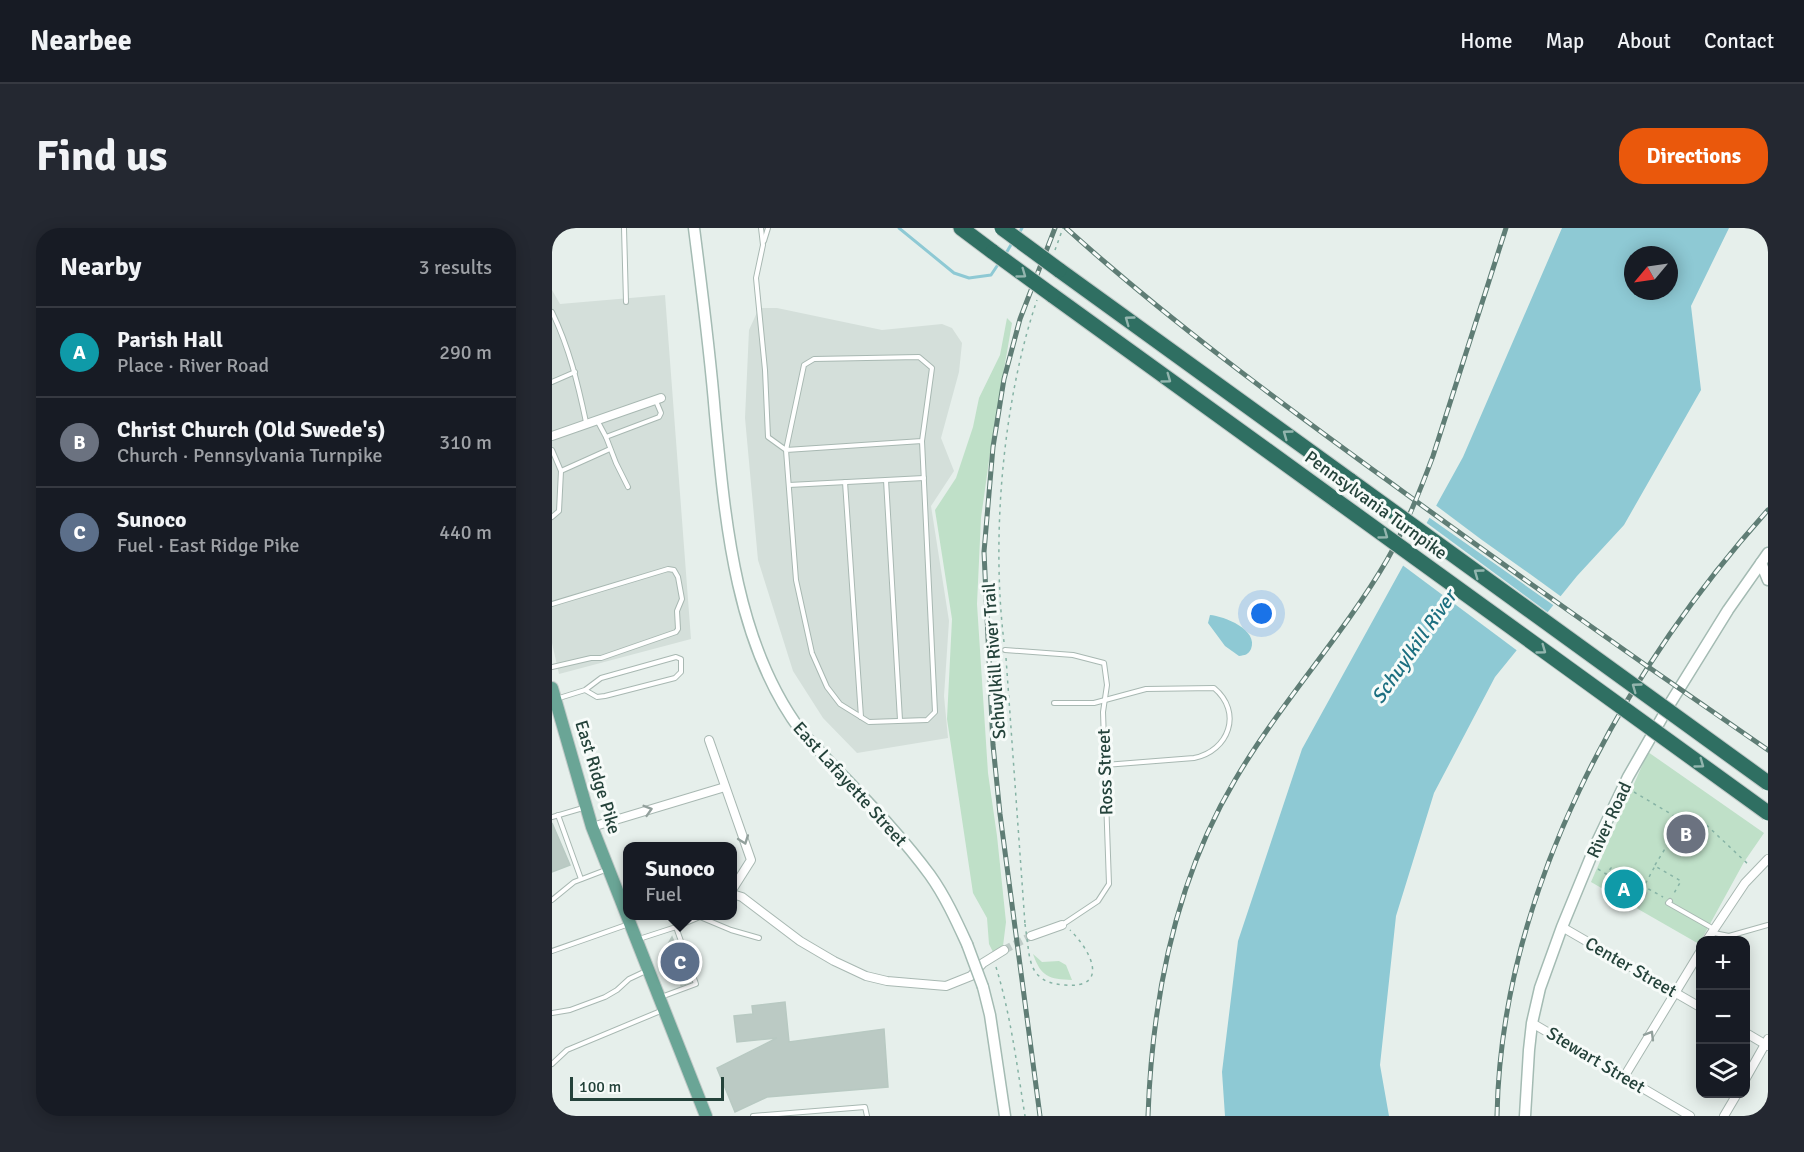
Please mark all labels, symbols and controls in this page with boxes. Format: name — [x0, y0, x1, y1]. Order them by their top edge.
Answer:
text: Nearbee — [30, 24, 132, 58]
text: Home — [1460, 28, 1513, 54]
text: Map — [1546, 28, 1584, 54]
text: About — [1617, 28, 1671, 54]
text: Contact — [1704, 28, 1774, 54]
button: Directions — [1619, 128, 1768, 184]
text: Find us — [36, 131, 167, 182]
north arrow — [1624, 246, 1678, 300]
text: Nearby — [60, 251, 141, 283]
text: 3 results — [419, 255, 492, 280]
one-way arrow — [1016, 266, 1027, 277]
one-way arrow — [1124, 316, 1135, 327]
text: Parish Hall — [117, 326, 223, 353]
text: A — [73, 340, 86, 365]
text: 290 m — [439, 340, 492, 365]
text: Place · River Road — [117, 353, 269, 378]
one-way arrow — [1161, 371, 1172, 382]
text: Christ Church (Old Swede's) — [117, 416, 386, 443]
text: B — [73, 430, 86, 455]
text: 310 m — [439, 430, 492, 455]
one-way arrow — [1282, 431, 1293, 442]
text: Church · Pennsylvania Turnpike — [117, 443, 383, 468]
street label: Pennsylvania Turnpike — [1301, 446, 1451, 564]
text: Sunoco — [117, 506, 187, 533]
text: C — [73, 520, 86, 545]
text: 440 m — [439, 520, 492, 545]
one-way arrow — [1378, 528, 1389, 539]
text: Fuel · East Ridge Pike — [117, 533, 299, 558]
one-way arrow — [1473, 569, 1484, 580]
street label: Schuylkill River Trail — [978, 582, 1010, 740]
water label: Schuylkill River — [1366, 583, 1464, 708]
your location — [1247, 599, 1276, 628]
one-way arrow — [1536, 642, 1547, 653]
one-way arrow — [1631, 683, 1642, 694]
street label: East Ridge Pike — [570, 717, 626, 837]
street label: East Lafayette Street — [788, 717, 912, 851]
street label: Ross Street — [1092, 728, 1118, 816]
one-way arrow — [1694, 757, 1705, 768]
street label: River Road — [1582, 778, 1636, 862]
one-way arrow — [642, 805, 653, 817]
pin: B — [1666, 812, 1706, 856]
one-way arrow — [737, 834, 750, 845]
popup — [623, 842, 737, 920]
text: Sunoco — [645, 855, 715, 882]
pin: A — [1604, 866, 1644, 912]
text: Fuel — [645, 882, 682, 907]
street label: Center Street — [1581, 932, 1681, 1002]
map controls — [1696, 936, 1750, 1098]
button: + — [1696, 936, 1750, 990]
pin: C — [660, 940, 700, 984]
button: − — [1696, 990, 1750, 1044]
street label: Stewart Street — [1543, 1022, 1649, 1098]
one-way arrow — [1643, 1031, 1655, 1041]
button: layers — [1696, 1044, 1750, 1098]
scale bar — [570, 1074, 724, 1102]
text: 100 m — [579, 1077, 621, 1097]

